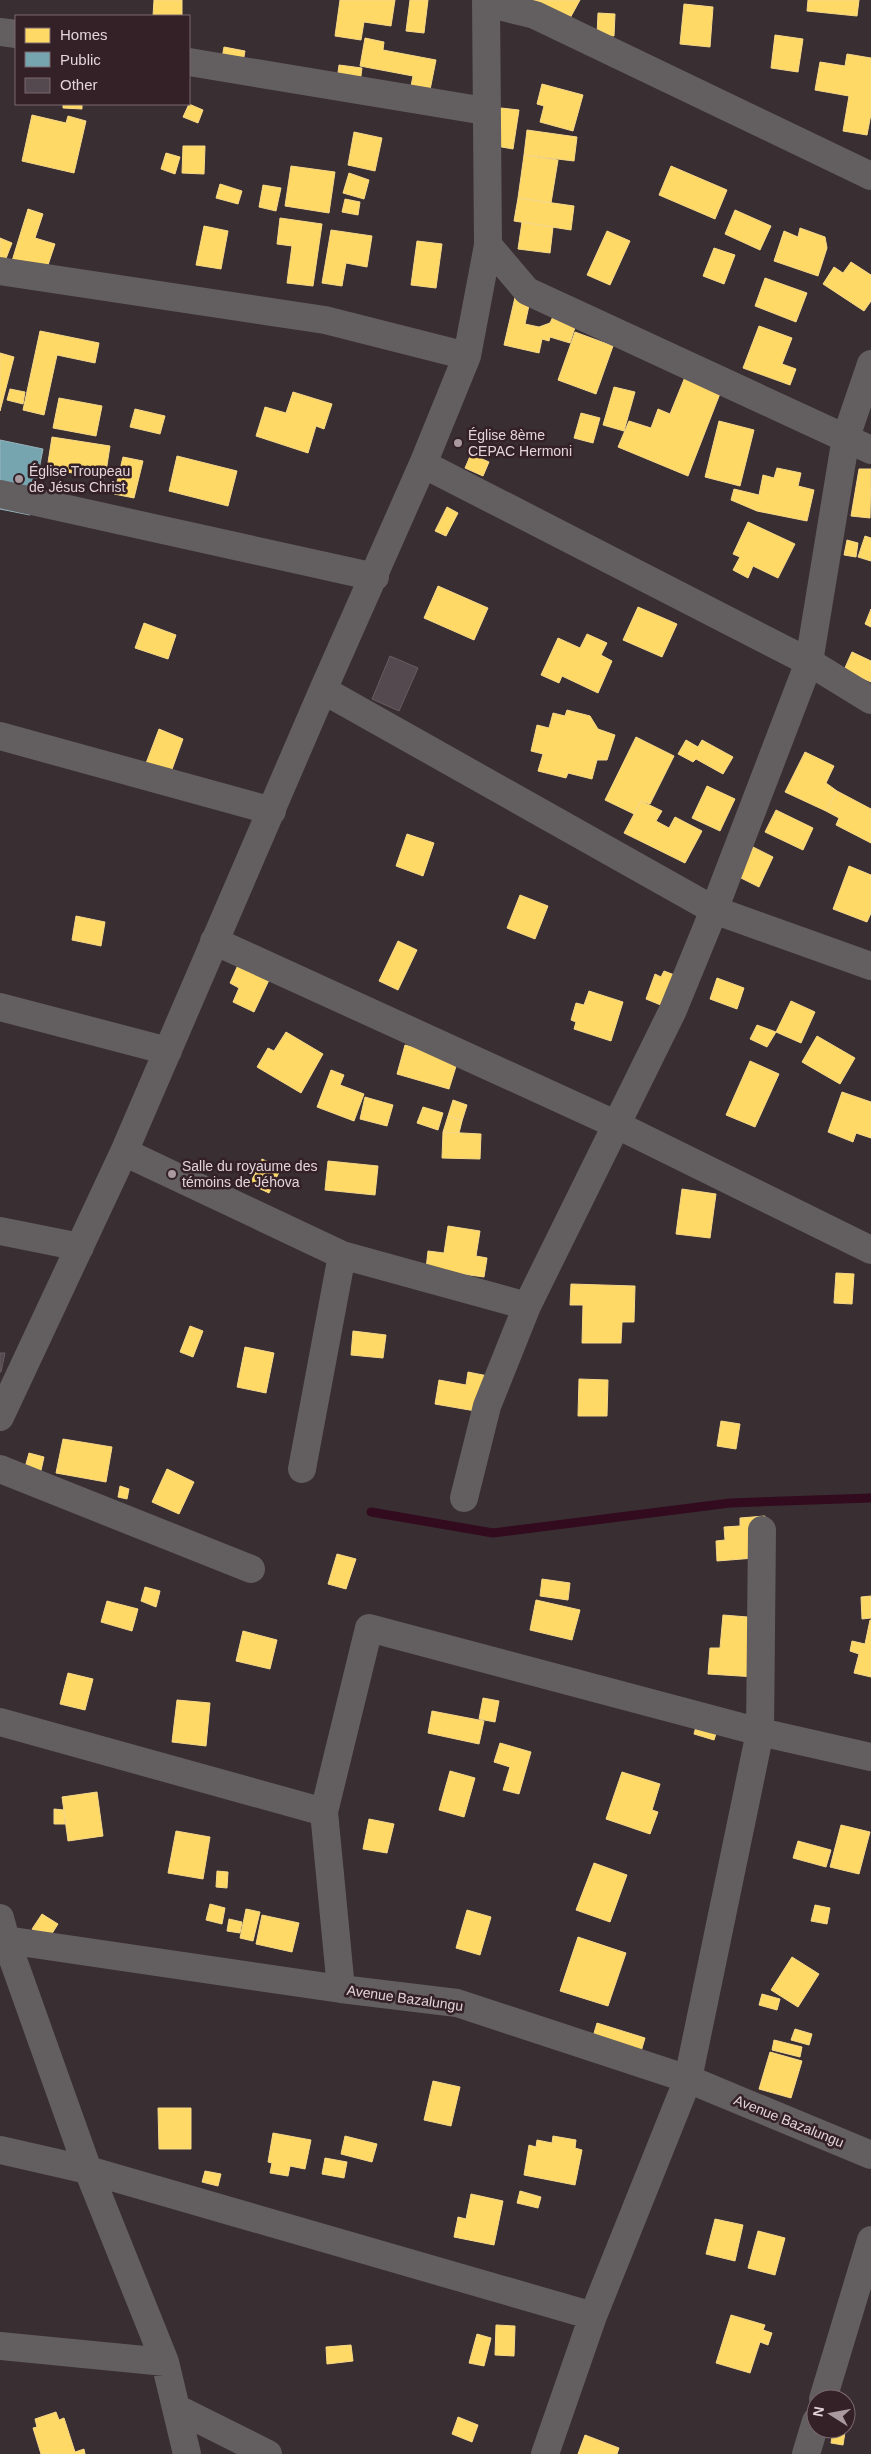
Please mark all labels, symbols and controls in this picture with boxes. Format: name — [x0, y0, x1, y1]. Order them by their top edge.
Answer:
legend — [15, 15, 190, 105]
text: Homes — [60, 26, 108, 43]
text: Public — [60, 51, 101, 68]
text: Other — [60, 76, 98, 93]
place label: Église 8ème CEPAC Hermoni — [468, 427, 572, 459]
marker: Église 8ème CEPAC Hermoni — [452, 437, 464, 449]
place label: Église Troupeau de Jésus Christ — [29, 463, 130, 495]
marker: Église Troupeau de Jésus Christ — [13, 473, 25, 485]
place label: Salle du royaume des témoins de Jéhova — [182, 1158, 317, 1190]
marker: Salle du royaume des témoins de Jéhova — [166, 1168, 178, 1180]
street label: Avenue Bazalungu — [346, 1982, 464, 2014]
street label: Avenue Bazalungu — [732, 2092, 846, 2150]
north arrow — [806, 2389, 856, 2439]
text: N — [809, 2405, 827, 2418]

